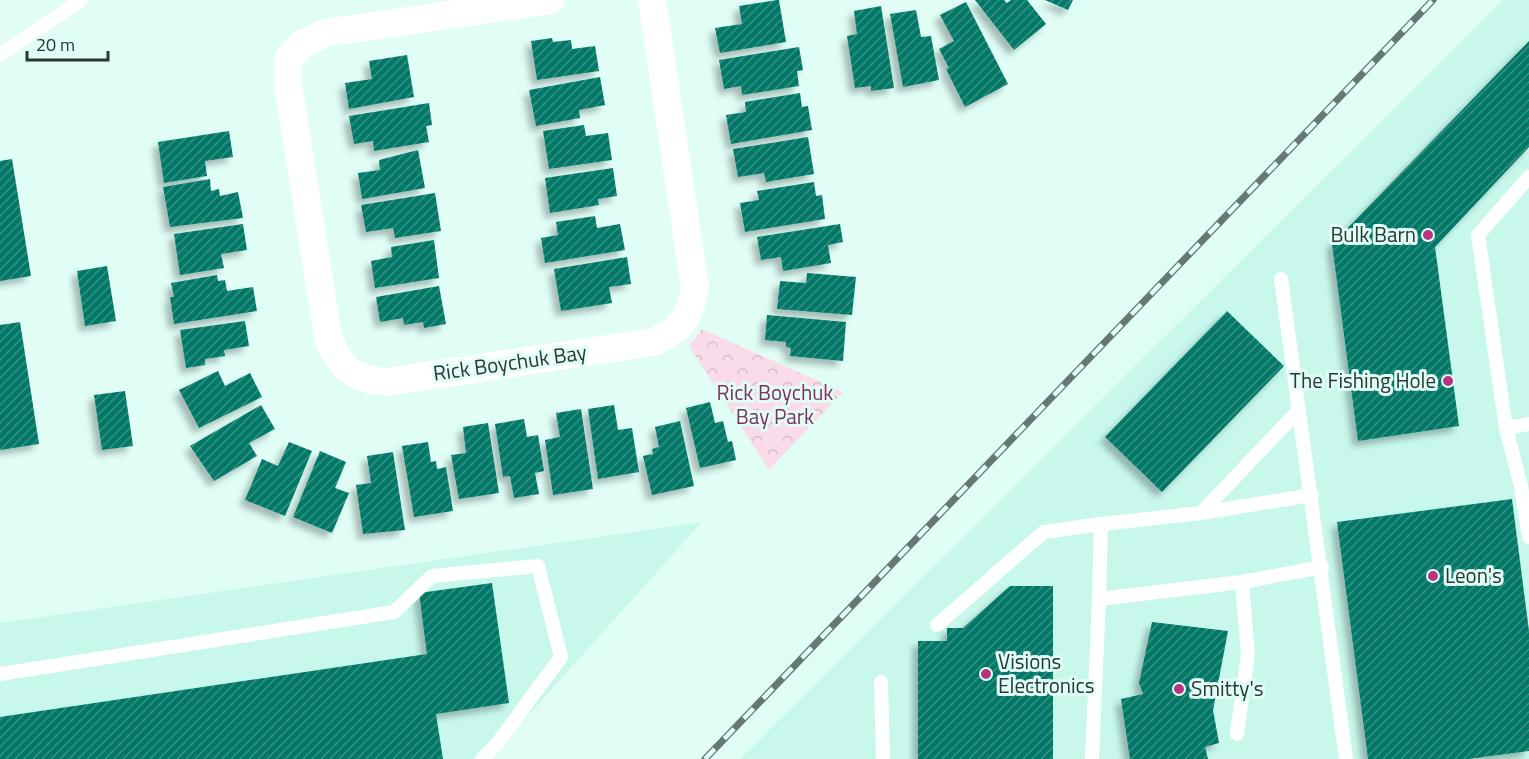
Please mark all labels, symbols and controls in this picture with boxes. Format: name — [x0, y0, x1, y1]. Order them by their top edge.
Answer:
scale bar — [27, 24, 108, 62]
text: 20 m — [36, 31, 75, 58]
place label: Bulk Barn — [1330, 218, 1416, 250]
marker: Bulk Barn — [1421, 228, 1435, 242]
street label: Rick Boychuk Bay — [431, 335, 589, 389]
place label: The Fishing Hole — [1290, 364, 1436, 396]
marker: The Fishing Hole — [1441, 374, 1455, 388]
park label: Rick Boychuk Bay Park — [717, 376, 833, 432]
place label: Leon's — [1445, 559, 1502, 591]
marker: Leon's — [1426, 569, 1440, 583]
place label: Visions Electronics — [998, 645, 1095, 701]
marker: Visions Electronics — [979, 667, 993, 681]
place label: Smitty's — [1191, 672, 1263, 704]
marker: Smitty's — [1172, 682, 1186, 696]

